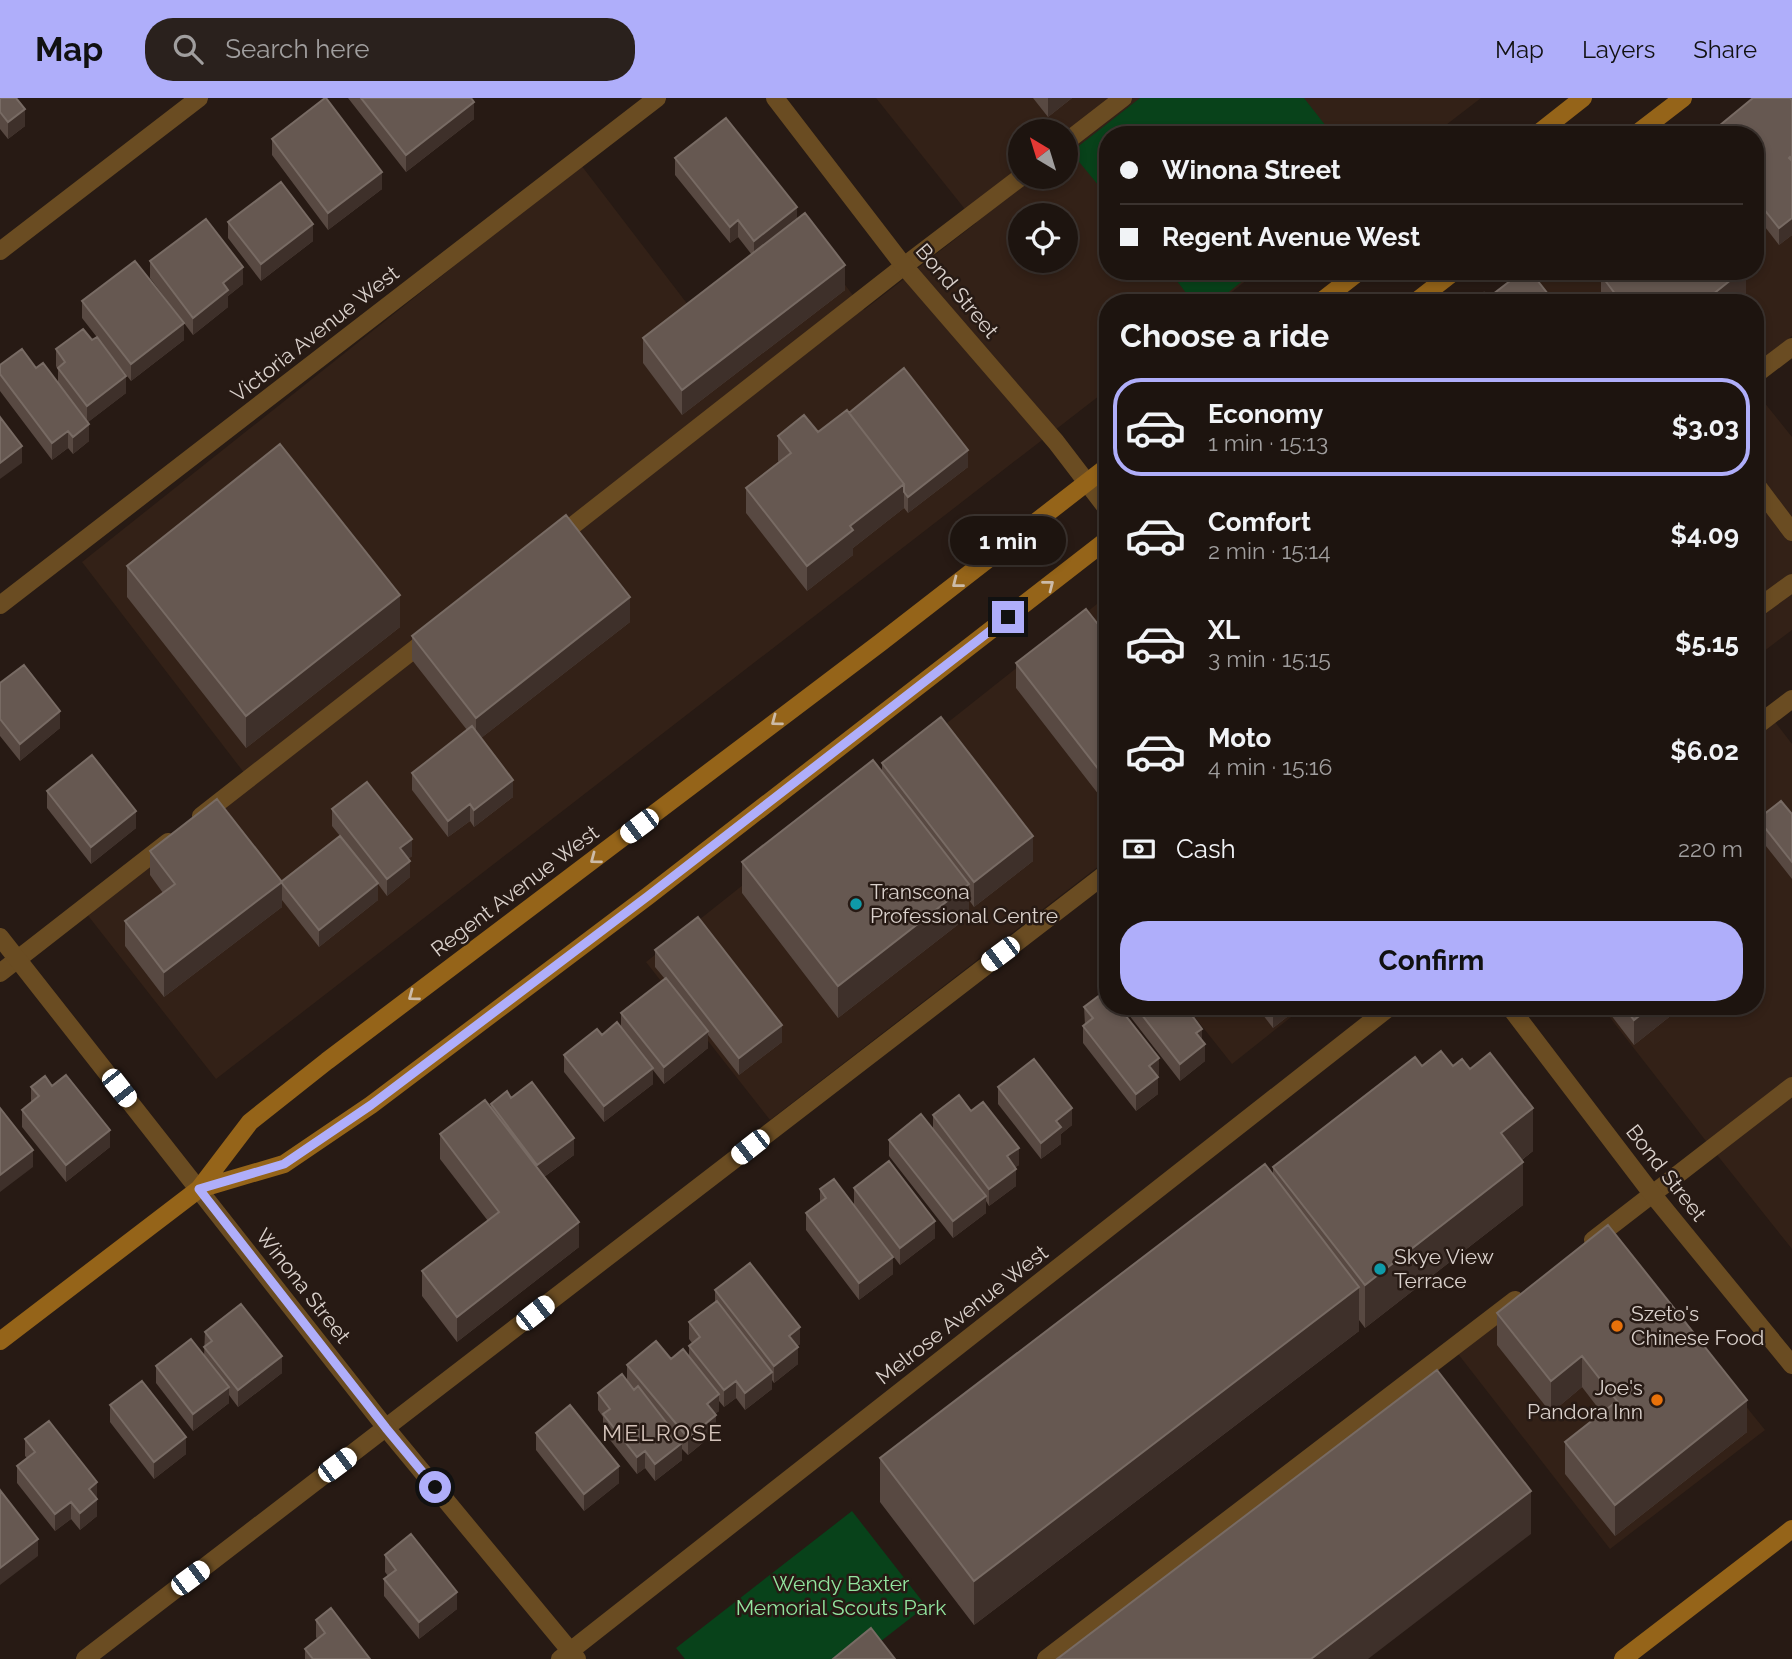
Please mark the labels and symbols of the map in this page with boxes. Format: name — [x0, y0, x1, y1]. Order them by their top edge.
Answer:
north arrow — [1008, 119, 1078, 189]
street label: Bond Street — [911, 238, 1004, 343]
street label: Victoria Avenue West — [226, 260, 404, 407]
callout: 1 min — [950, 516, 1066, 564]
one-way arrow — [952, 575, 965, 588]
one-way arrow — [1041, 581, 1053, 594]
route end — [992, 601, 1024, 633]
one-way arrow — [771, 713, 784, 726]
car — [616, 805, 663, 847]
street label: Regent Avenue West — [426, 819, 603, 962]
one-way arrow — [590, 850, 603, 863]
place label: Transcona Professional Centre — [870, 879, 1058, 928]
marker: Transcona Professional Centre — [848, 896, 864, 912]
car — [977, 933, 1024, 975]
one-way arrow — [409, 988, 421, 1000]
car — [98, 1065, 141, 1111]
street label: Bond Street — [1621, 1120, 1712, 1226]
car — [727, 1126, 774, 1168]
street label: Winona Street — [251, 1223, 356, 1348]
street label: Melrose Avenue West — [871, 1240, 1053, 1390]
place label: Skye View Terrace — [1394, 1244, 1494, 1293]
marker: Skye View Terrace — [1372, 1261, 1388, 1277]
car — [512, 1292, 559, 1334]
place label: Szeto's Chinese Food — [1631, 1301, 1764, 1350]
marker: Szeto's Chinese Food — [1609, 1318, 1625, 1334]
place label: Joe's Pandora Inn — [1527, 1375, 1643, 1424]
marker: Joe's Pandora Inn — [1649, 1392, 1665, 1408]
district label: MELROSE — [602, 1419, 724, 1446]
car — [314, 1444, 361, 1486]
route start — [419, 1471, 451, 1503]
car — [167, 1557, 214, 1599]
park label: Wendy Baxter Memorial Scouts Park — [736, 1571, 946, 1620]

